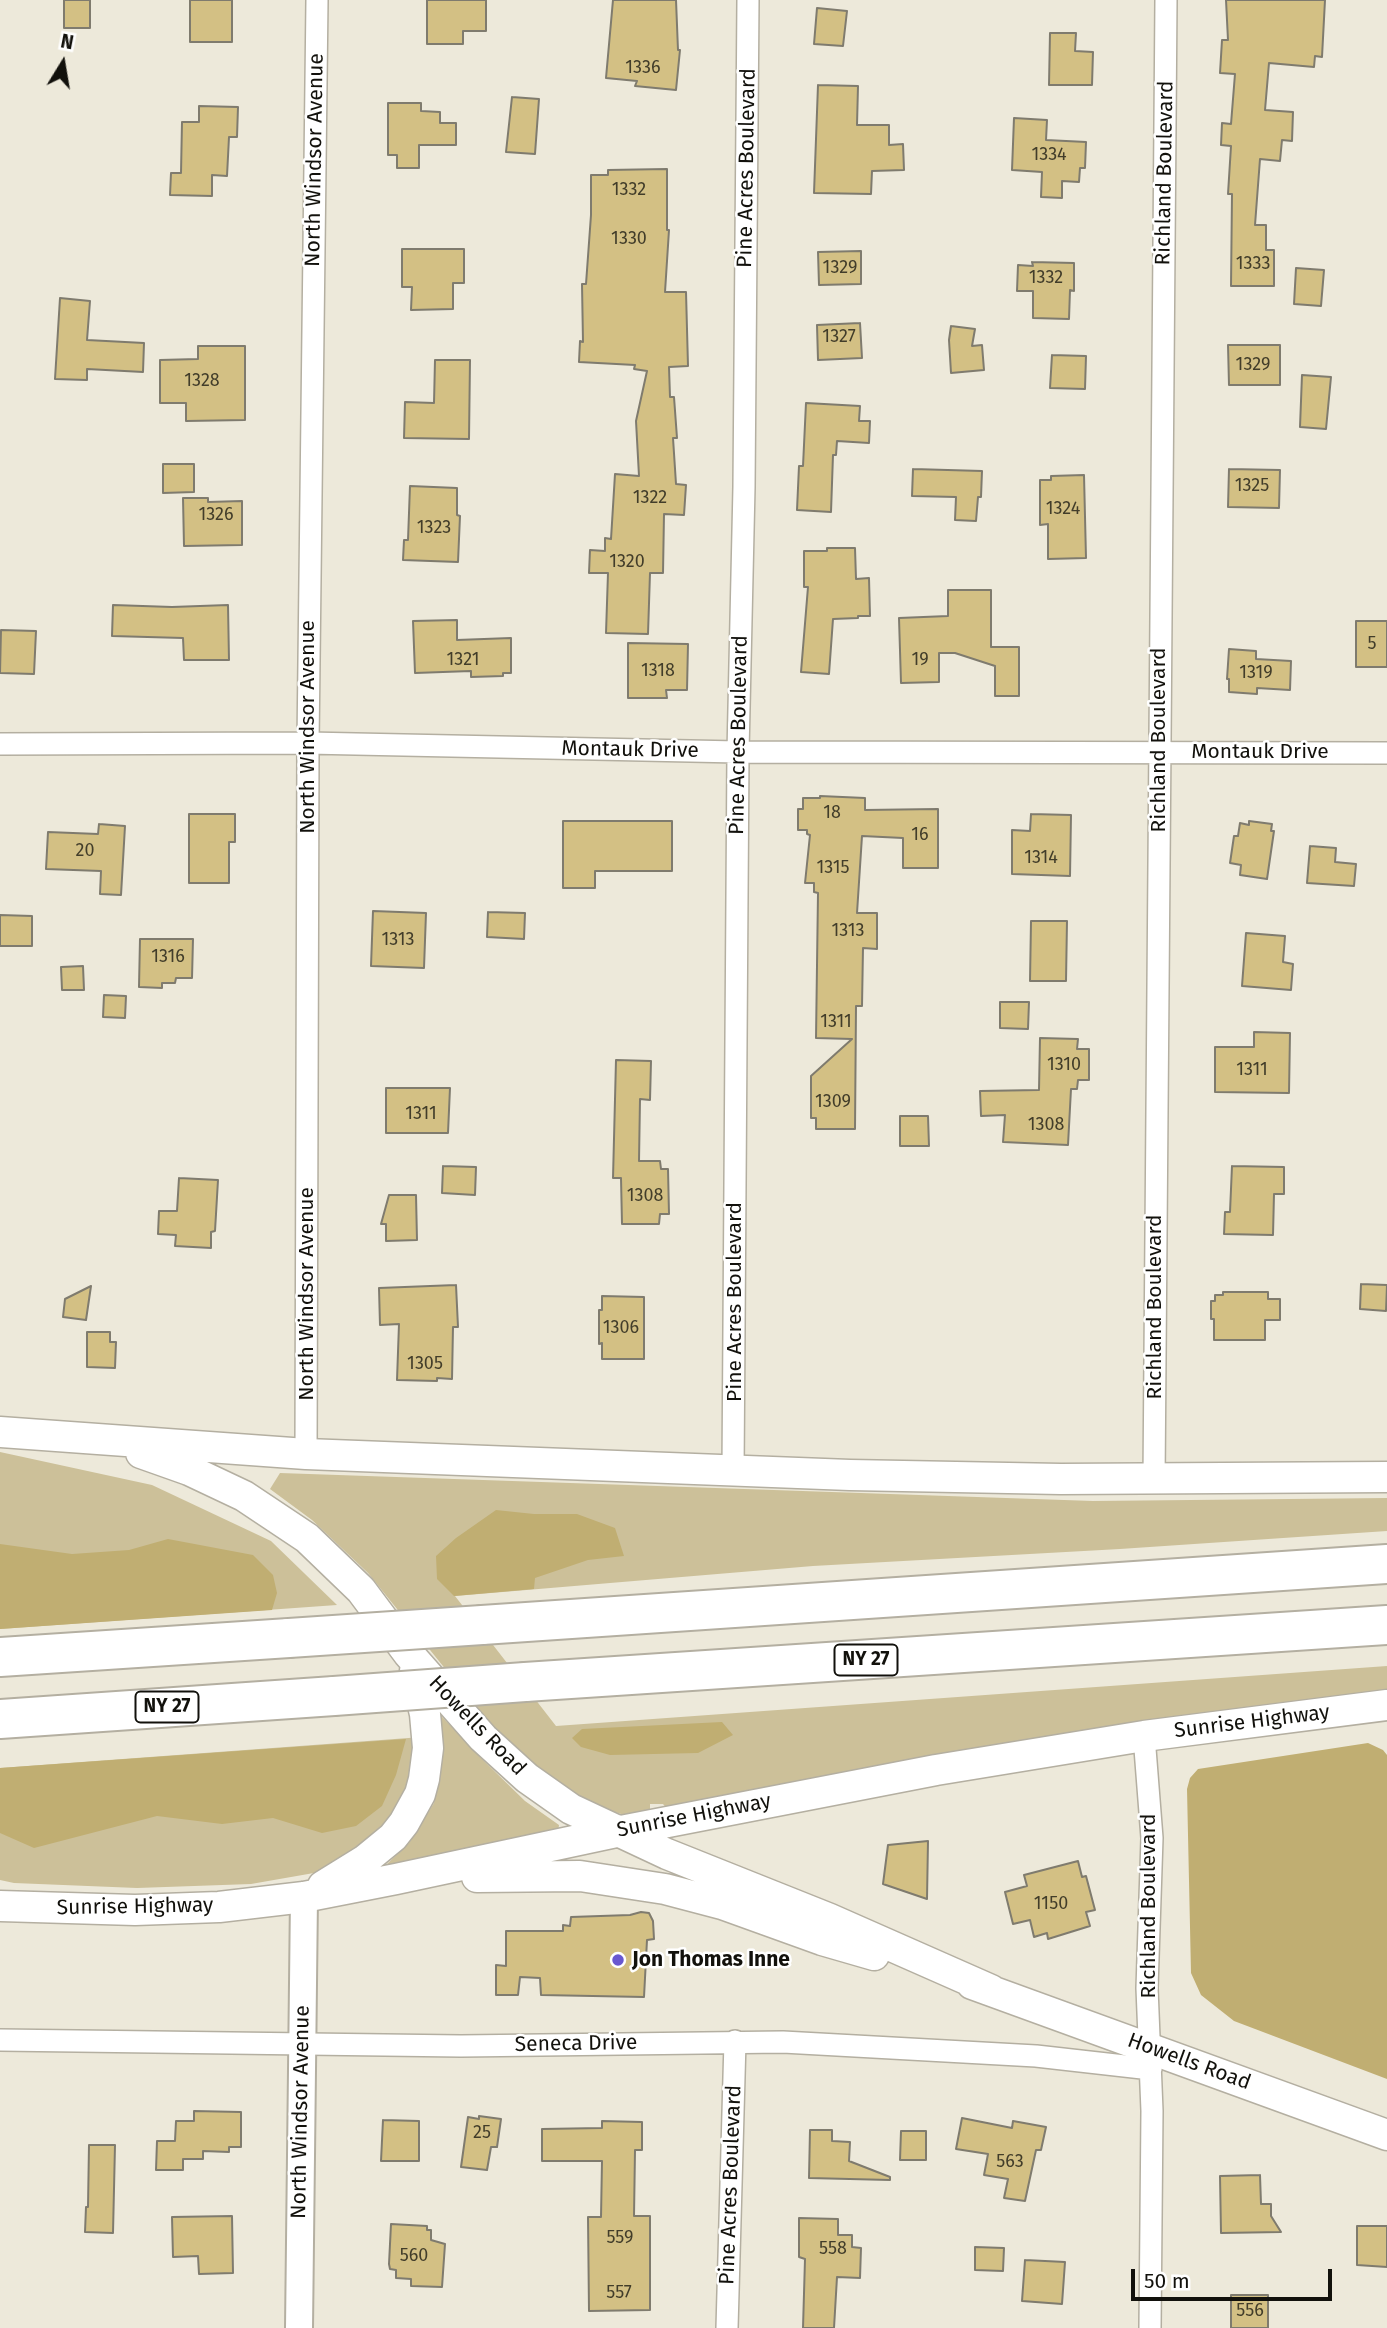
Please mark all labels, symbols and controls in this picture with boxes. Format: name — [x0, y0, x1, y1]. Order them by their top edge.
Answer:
north arrow — [28, 28, 98, 98]
text: N — [59, 29, 75, 54]
street label: North Windsor Avenue — [301, 53, 329, 267]
house number: 1336 — [625, 57, 661, 79]
street label: Pine Acres Boulevard — [733, 68, 761, 268]
street label: Richland Boulevard — [1151, 80, 1179, 266]
house number: 1334 — [1031, 144, 1067, 166]
house number: 1332 — [612, 179, 646, 201]
house number: 1330 — [611, 228, 647, 250]
house number: 1333 — [1236, 253, 1270, 275]
house number: 1329 — [823, 257, 857, 279]
house number: 1332 — [1029, 267, 1063, 289]
house number: 1327 — [822, 326, 856, 348]
house number: 1329 — [1236, 354, 1270, 376]
house number: 1328 — [184, 370, 220, 392]
house number: 1325 — [1235, 475, 1269, 497]
house number: 1322 — [633, 487, 667, 509]
house number: 1324 — [1046, 498, 1080, 520]
house number: 1326 — [198, 504, 234, 526]
house number: 1323 — [417, 517, 451, 539]
house number: 1320 — [609, 551, 645, 573]
street label: North Windsor Avenue — [295, 620, 321, 834]
house number: 5 — [1367, 633, 1377, 655]
street label: Pine Acres Boulevard — [725, 635, 753, 835]
street label: Richland Boulevard — [1146, 648, 1172, 832]
house number: 1321 — [447, 649, 479, 671]
house number: 19 — [911, 649, 929, 671]
house number: 1318 — [641, 660, 675, 682]
house number: 1319 — [1239, 662, 1273, 684]
street label: Montauk Drive — [561, 736, 699, 764]
street label: Montauk Drive — [1191, 739, 1329, 765]
house number: 18 — [823, 802, 841, 824]
house number: 16 — [911, 824, 929, 846]
house number: 20 — [76, 840, 94, 862]
house number: 1314 — [1024, 847, 1058, 869]
house number: 1315 — [816, 857, 850, 879]
house number: 1313 — [831, 920, 865, 942]
house number: 1313 — [381, 929, 415, 951]
house number: 1316 — [151, 946, 185, 968]
house number: 1311 — [820, 1011, 852, 1033]
house number: 1310 — [1047, 1054, 1081, 1076]
house number: 1311 — [1236, 1059, 1268, 1081]
house number: 1309 — [815, 1091, 851, 1113]
house number: 1311 — [405, 1103, 437, 1125]
house number: 1308 — [1028, 1114, 1064, 1136]
house number: 1308 — [627, 1185, 663, 1207]
street label: North Windsor Avenue — [294, 1187, 320, 1401]
street label: Pine Acres Boulevard — [722, 1202, 748, 1402]
street label: Richland Boulevard — [1142, 1215, 1168, 1399]
house number: 1306 — [603, 1317, 639, 1339]
house number: 1305 — [407, 1353, 443, 1375]
road number: NY 27 — [834, 1644, 898, 1676]
street label: Howells Road — [423, 1671, 531, 1781]
road number: NY 27 — [136, 1692, 198, 1722]
street label: Sunrise Highway — [1173, 1700, 1331, 1744]
street label: Sunrise Highway — [615, 1789, 773, 1843]
street label: Richland Boulevard — [1136, 1814, 1162, 1998]
street label: Sunrise Highway — [57, 1893, 213, 1921]
house number: 1150 — [1034, 1893, 1068, 1915]
place label: Jon Thomas Inne — [632, 1947, 790, 1973]
marker: Jon Thomas Inne — [610, 1952, 626, 1968]
street label: North Windsor Avenue — [287, 2005, 315, 2219]
street label: Howells Road — [1124, 2028, 1254, 2096]
street label: Seneca Drive — [514, 2030, 638, 2058]
street label: Pine Acres Boulevard — [715, 2085, 747, 2285]
house number: 25 — [473, 2122, 491, 2144]
house number: 563 — [996, 2151, 1024, 2173]
house number: 559 — [606, 2227, 634, 2249]
house number: 558 — [819, 2238, 847, 2260]
house number: 560 — [400, 2245, 428, 2267]
scale bar — [1135, 2254, 1336, 2298]
text: 50 m — [1144, 2268, 1190, 2294]
house number: 557 — [606, 2282, 632, 2304]
house number: 556 — [1236, 2300, 1264, 2322]

